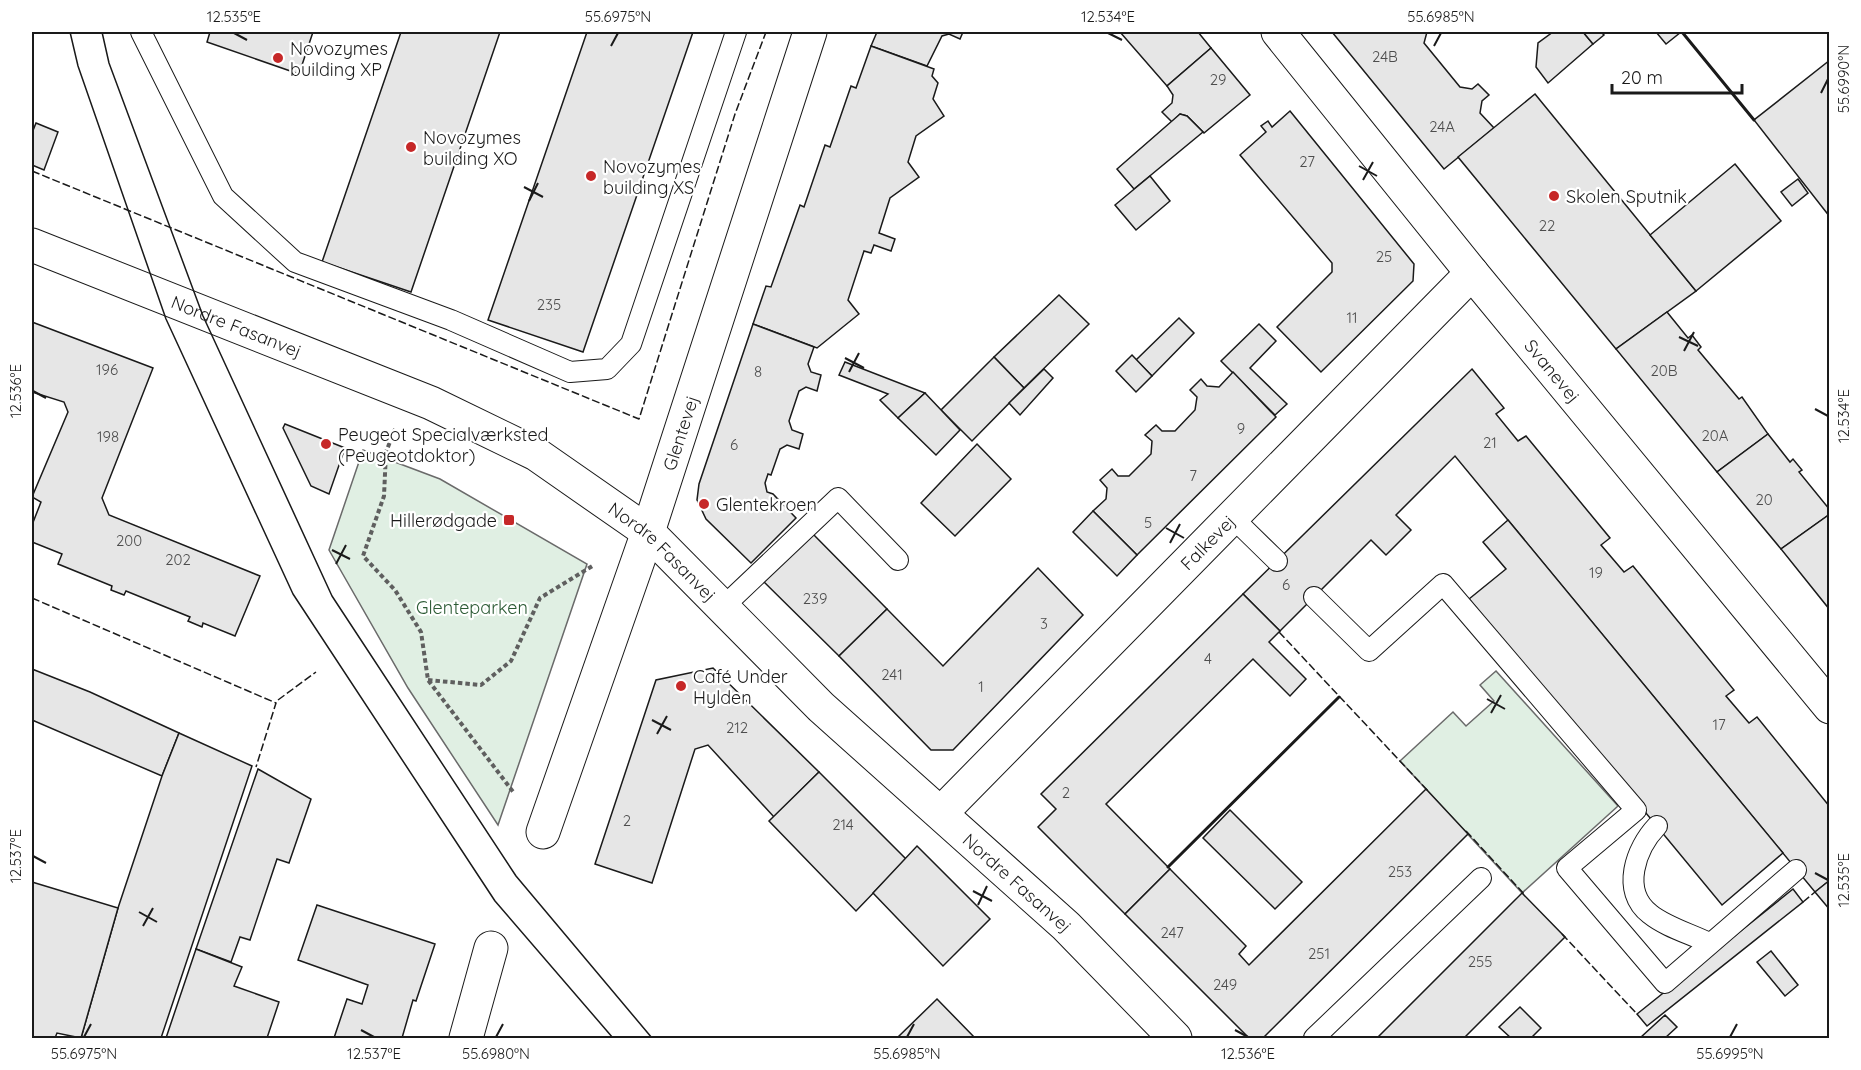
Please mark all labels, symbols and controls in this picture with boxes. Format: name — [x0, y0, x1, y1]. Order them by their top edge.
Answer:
text: 12.535°E — [207, 7, 261, 26]
text: 55.6975°N — [585, 7, 651, 26]
text: 12.534°E — [1081, 7, 1135, 26]
text: 55.6985°N — [1407, 7, 1475, 26]
place label: Novozymes building XP — [290, 37, 388, 81]
text: 55.6990°N — [1834, 45, 1853, 113]
house number: 24B — [1372, 47, 1398, 66]
marker: Novozymes building XP — [271, 51, 285, 65]
scale bar — [1612, 57, 1742, 95]
text: 20 m — [1621, 66, 1663, 89]
house number: 29 — [1210, 70, 1226, 89]
house number: 24A — [1429, 117, 1455, 136]
place label: Novozymes building XO — [423, 126, 521, 170]
marker: Novozymes building XO — [404, 140, 418, 154]
house number: 27 — [1299, 152, 1315, 171]
place label: Novozymes building XS — [603, 155, 701, 199]
marker: Novozymes building XS — [584, 169, 598, 183]
place label: Skolen Sputnik — [1566, 185, 1687, 208]
marker: Skolen Sputnik — [1547, 189, 1561, 203]
house number: 22 — [1539, 216, 1555, 235]
house number: 25 — [1376, 247, 1392, 266]
street label: Nordre Fasanvej — [168, 290, 305, 362]
house number: 235 — [537, 295, 561, 314]
house number: 11 — [1346, 308, 1358, 327]
street label: Svanevej — [1520, 334, 1585, 407]
house number: 196 — [96, 360, 118, 379]
house number: 20B — [1650, 361, 1678, 380]
house number: 8 — [754, 362, 762, 381]
text: 12.536°E — [6, 364, 25, 418]
text: 12.534°E — [1834, 389, 1853, 443]
street label: Glentevej — [657, 392, 703, 473]
house number: 9 — [1237, 419, 1245, 438]
place label: Peugeot Specialværksted (Peugeotdoktor) — [338, 423, 548, 467]
house number: 20A — [1702, 426, 1729, 445]
house number: 198 — [97, 427, 119, 446]
house number: 21 — [1483, 433, 1497, 452]
house number: 6 — [730, 435, 738, 454]
marker: Peugeot Specialværksted (Peugeotdoktor) — [319, 437, 333, 451]
house number: 7 — [1189, 466, 1197, 485]
house number: 20 — [1755, 490, 1773, 509]
place label: Glentekroen — [716, 493, 817, 516]
street label: Nordre Fasanvej — [604, 497, 721, 606]
marker: Glentekroen — [697, 497, 711, 511]
place label: Hillerødgade — [390, 509, 497, 532]
street label: Falkevej — [1175, 509, 1240, 575]
marker: Hillerødgade — [502, 513, 516, 527]
house number: 5 — [1144, 513, 1152, 532]
house number: 200 — [116, 531, 142, 550]
house number: 202 — [165, 550, 191, 569]
house number: 19 — [1589, 563, 1603, 582]
house number: 6 — [1282, 575, 1290, 594]
house number: 239 — [803, 589, 827, 608]
park label: Glenteparken — [416, 596, 528, 619]
house number: 3 — [1040, 614, 1048, 633]
house number: 4 — [1204, 649, 1212, 668]
place label: Café Under Hylden — [693, 665, 788, 709]
house number: 241 — [881, 665, 903, 684]
house number: 1 — [978, 677, 984, 696]
marker: Café Under Hylden — [674, 679, 688, 693]
house number: 17 — [1712, 715, 1726, 734]
house number: 212 — [726, 718, 748, 737]
house number: 2 — [1062, 783, 1070, 802]
house number: 2 — [623, 811, 631, 830]
house number: 214 — [832, 815, 854, 834]
street label: Nordre Fasanvej — [958, 828, 1077, 937]
text: 12.537°E — [6, 829, 25, 883]
text: 12.535°E — [1834, 853, 1853, 907]
house number: 253 — [1388, 862, 1412, 881]
house number: 247 — [1160, 923, 1184, 942]
house number: 251 — [1308, 944, 1330, 963]
house number: 255 — [1468, 952, 1492, 971]
house number: 249 — [1213, 975, 1237, 994]
text: 55.6975°N — [51, 1044, 117, 1063]
text: 12.537°E — [347, 1044, 401, 1063]
text: 55.6980°N — [462, 1044, 530, 1063]
text: 55.6985°N — [873, 1044, 941, 1063]
text: 12.536°E — [1221, 1044, 1275, 1063]
text: 55.6995°N — [1696, 1044, 1764, 1063]

